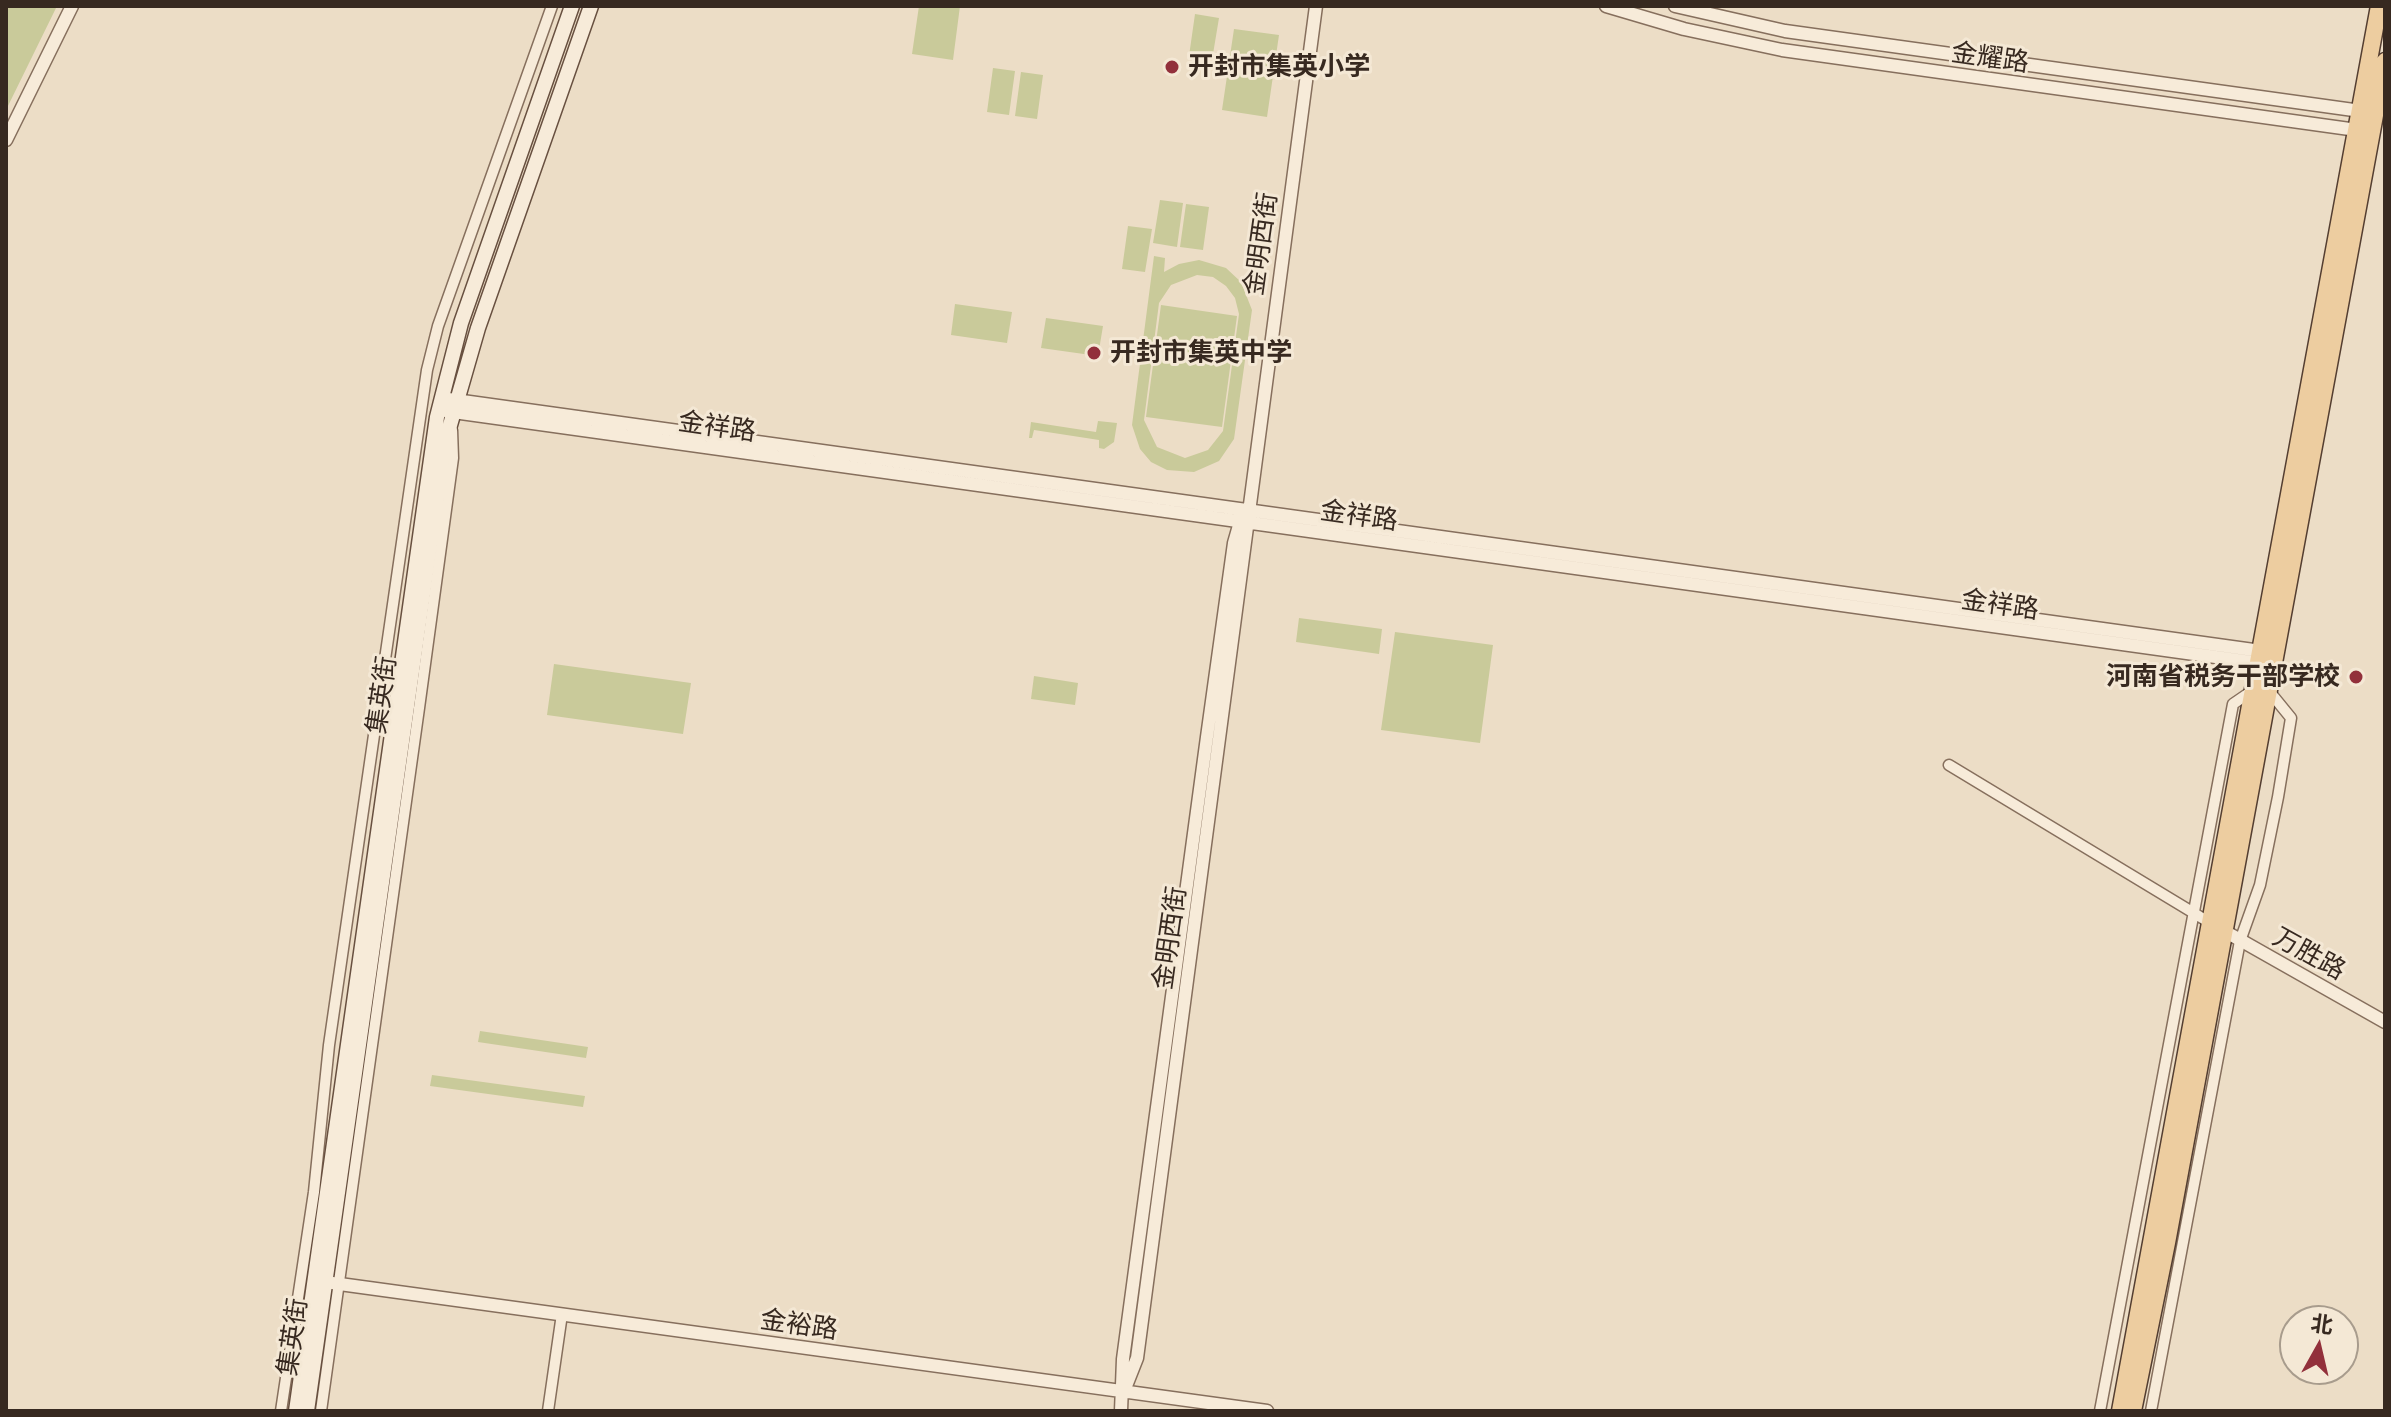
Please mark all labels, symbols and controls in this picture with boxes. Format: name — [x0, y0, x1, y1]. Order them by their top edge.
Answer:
street label: 金耀路 — [1949, 37, 2031, 79]
place label: 开封市集英小学 — [1188, 51, 1370, 83]
marker: 开封市集英小学 — [1163, 58, 1181, 76]
street label: 金明西街 — [1238, 190, 1284, 298]
place label: 开封市集英中学 — [1110, 337, 1292, 369]
marker: 开封市集英中学 — [1085, 344, 1103, 362]
street label: 金祥路 — [676, 406, 758, 448]
street label: 金祥路 — [1318, 495, 1400, 537]
street label: 金祥路 — [1959, 584, 2041, 626]
street label: 集英街 — [361, 654, 403, 736]
place label: 河南省税务干部学校 — [2106, 661, 2340, 693]
marker: 河南省税务干部学校 — [2347, 668, 2365, 686]
street label: 金明西街 — [1147, 884, 1193, 992]
street label: 万胜路 — [2267, 921, 2351, 987]
street label: 集英街 — [272, 1296, 314, 1378]
street label: 金裕路 — [758, 1304, 840, 1346]
north arrow — [2279, 1305, 2359, 1385]
text: 北 — [2309, 1307, 2335, 1340]

